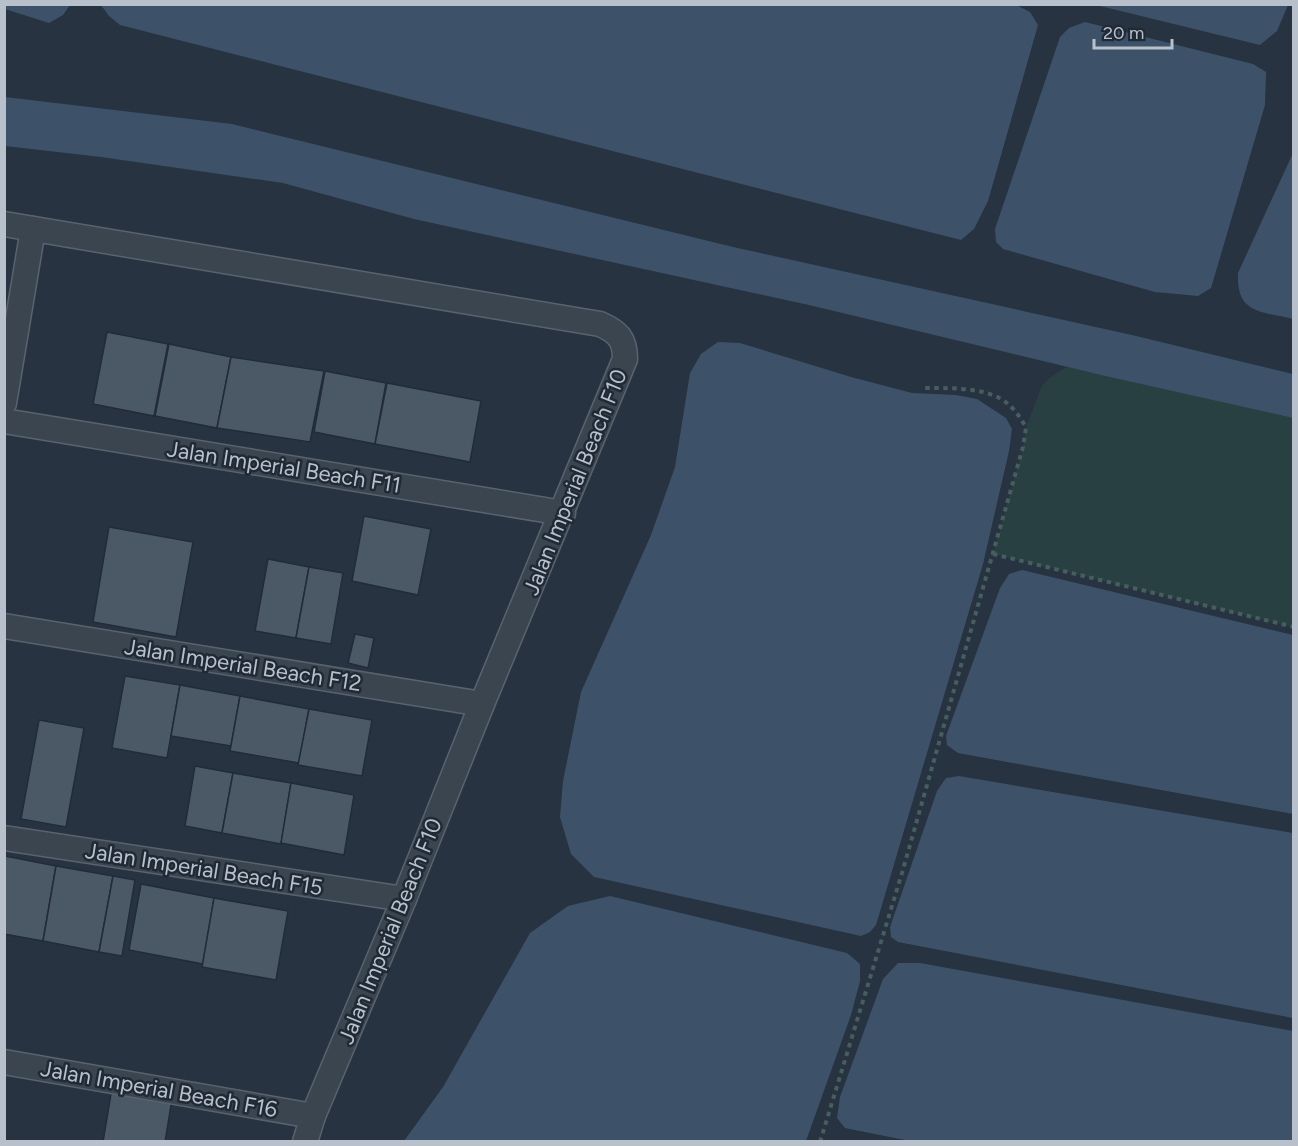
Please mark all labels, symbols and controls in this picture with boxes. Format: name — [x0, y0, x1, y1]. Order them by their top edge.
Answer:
scale bar — [1094, 12, 1172, 50]
text: 20 m — [1103, 22, 1144, 44]
street label: Jalan Imperial Beach F10 — [517, 365, 633, 599]
street label: Jalan Imperial Beach F11 — [165, 435, 403, 499]
street label: Jalan Imperial Beach F12 — [123, 633, 363, 697]
street label: Jalan Imperial Beach F10 — [332, 814, 448, 1048]
street label: Jalan Imperial Beach F15 — [83, 837, 325, 901]
street label: Jalan Imperial Beach F16 — [39, 1055, 279, 1123]

